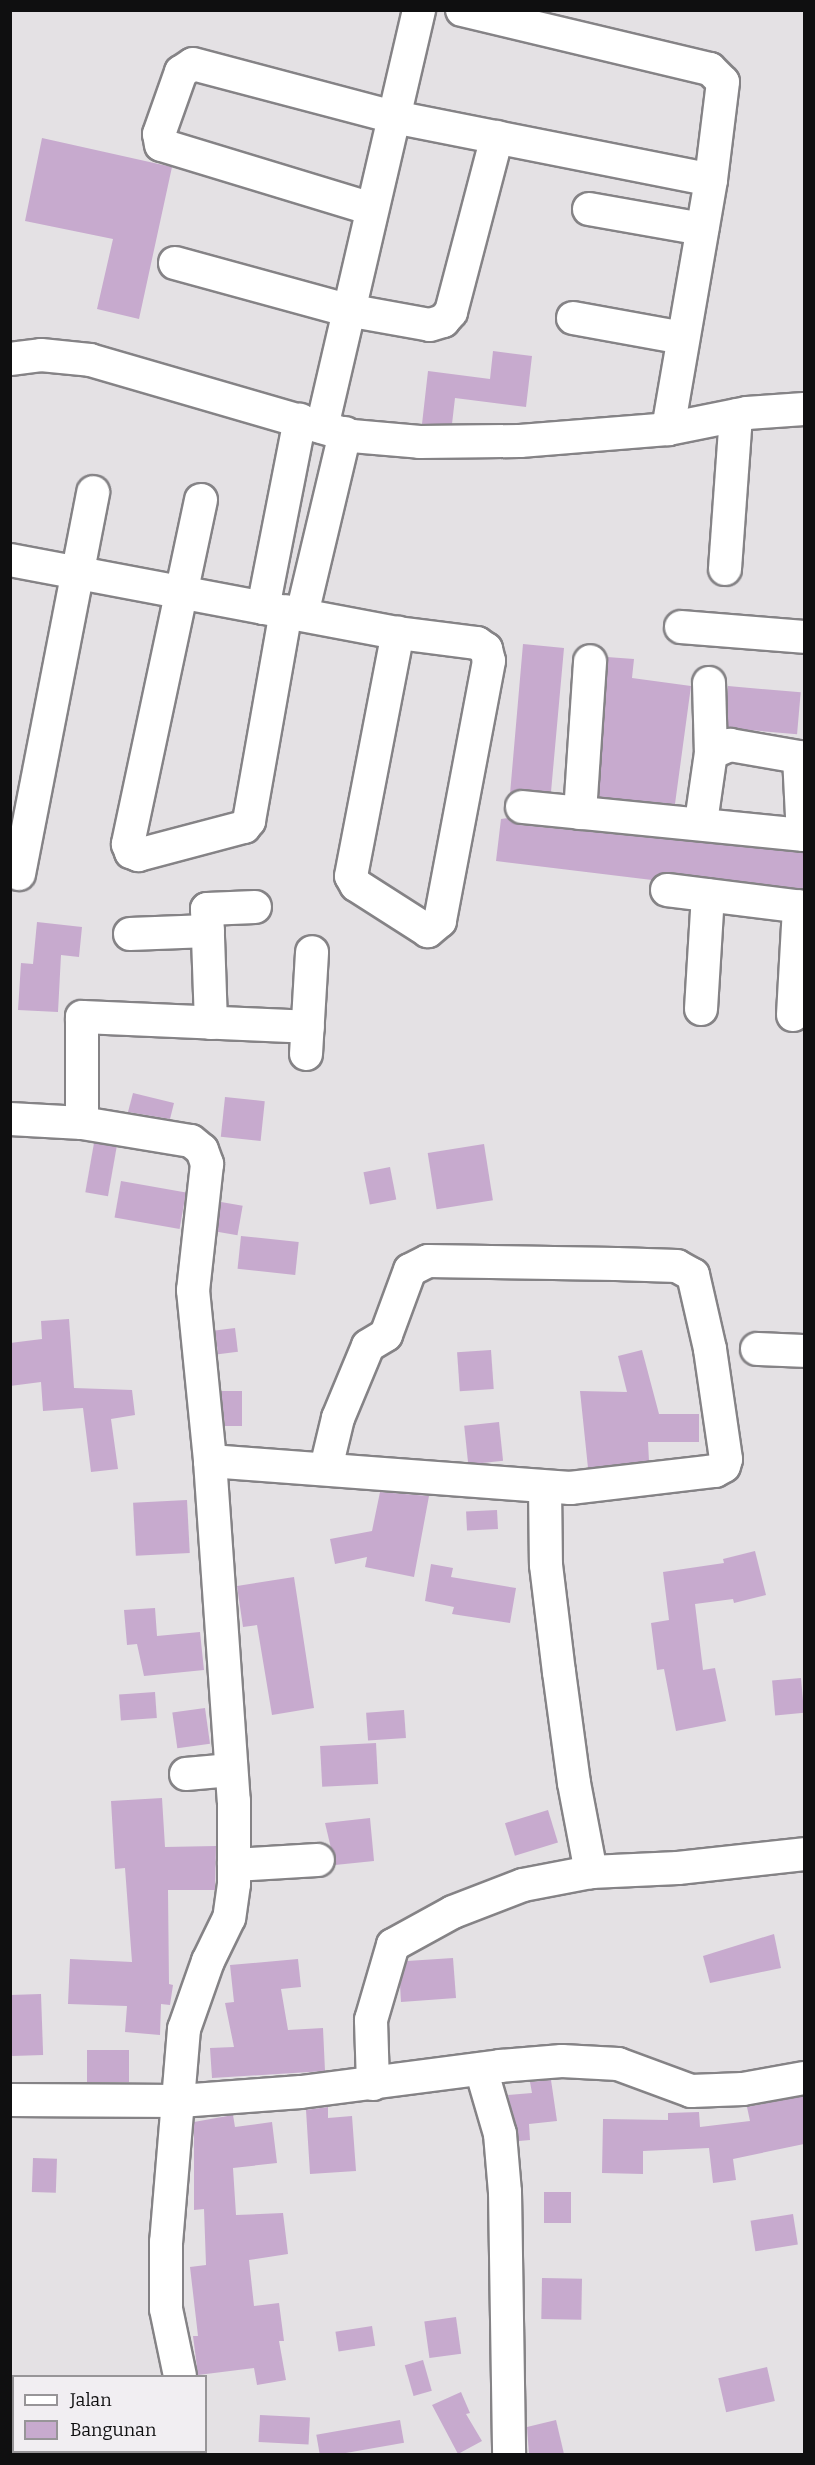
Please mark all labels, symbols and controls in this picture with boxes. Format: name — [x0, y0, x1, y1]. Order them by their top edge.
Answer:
legend — [12, 2375, 207, 2453]
text: Jalan — [70, 2389, 112, 2411]
text: Bangunan — [70, 2419, 156, 2441]

